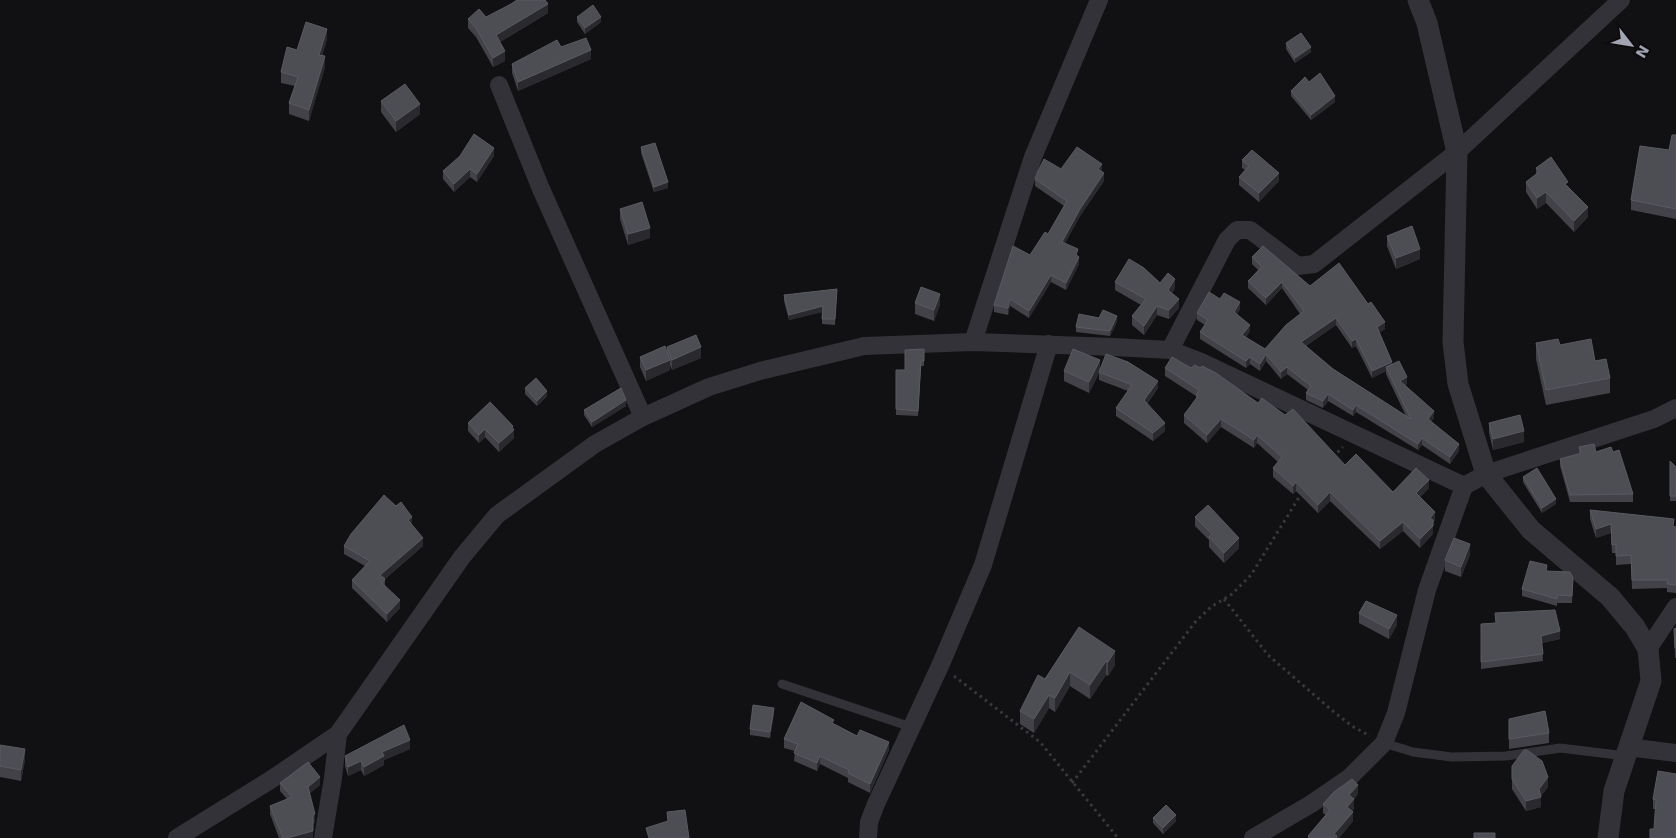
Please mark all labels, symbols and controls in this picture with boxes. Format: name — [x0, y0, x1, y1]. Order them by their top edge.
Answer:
north arrow — [1606, 20, 1656, 70]
text: N — [1632, 43, 1652, 61]

